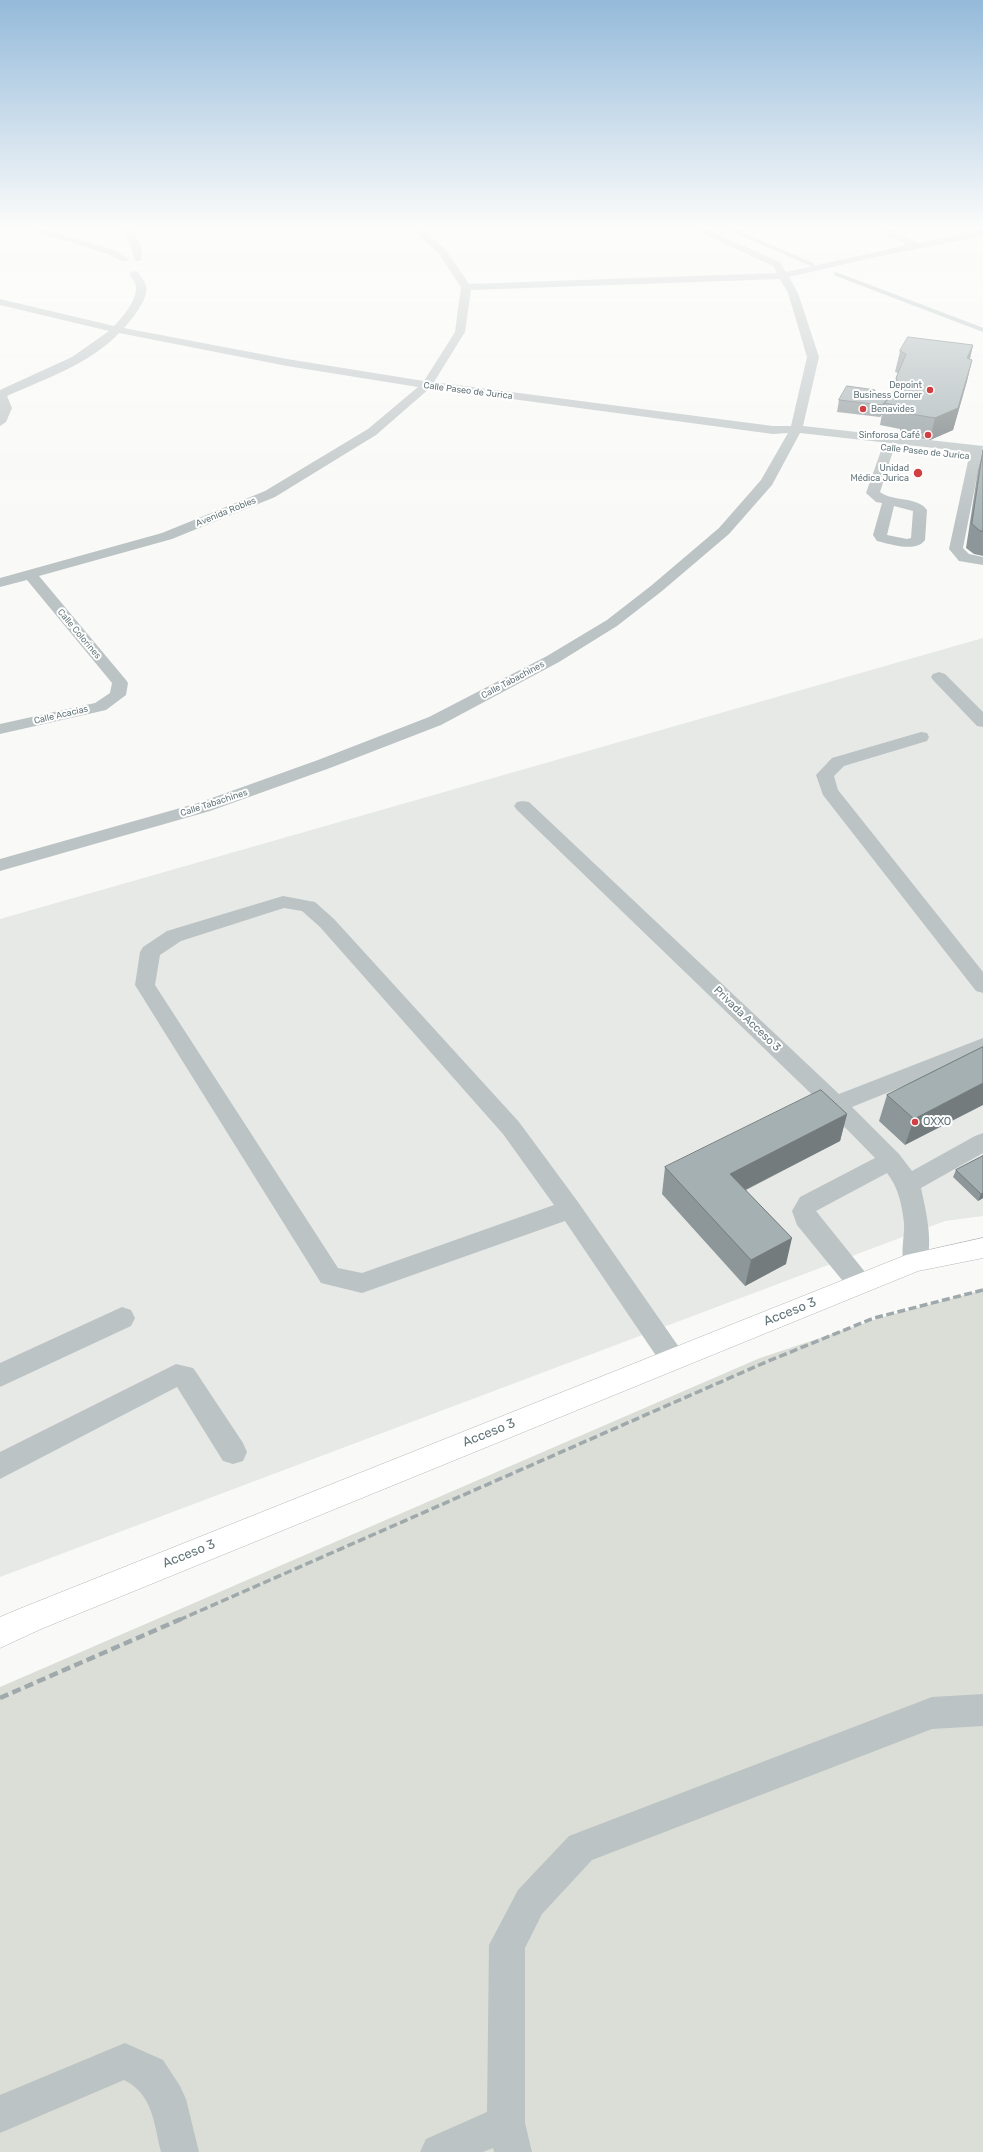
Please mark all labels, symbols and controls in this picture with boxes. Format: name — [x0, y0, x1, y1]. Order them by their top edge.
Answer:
street label: Calle Paseo de Jurica — [423, 380, 513, 402]
place label: Depoint Business Corner — [853, 380, 922, 401]
marker: Depoint Business Corner — [925, 385, 935, 395]
marker: Benavides — [858, 404, 868, 414]
place label: Benavides — [871, 404, 915, 414]
place label: Sinforosa Café — [859, 430, 920, 440]
marker: Sinforosa Café — [923, 430, 933, 440]
street label: Calle Paseo de Jurica — [880, 442, 970, 462]
place label: Unidad Médica Jurica — [851, 463, 909, 484]
marker: Unidad Médica Jurica — [912, 467, 924, 479]
street label: Avenida Robles — [194, 495, 258, 529]
street label: Calle Colorines — [55, 607, 103, 661]
street label: Calle Tabachines — [480, 659, 546, 701]
street label: Calle Acacias — [33, 704, 89, 726]
street label: Calle Tabachines — [179, 787, 249, 819]
street label: Privada Acceso 3 — [711, 984, 783, 1054]
place label: OXXO — [923, 1115, 951, 1129]
marker: OXXO — [910, 1117, 920, 1127]
street label: Acceso 3 — [761, 1294, 819, 1330]
street label: Acceso 3 — [460, 1415, 518, 1451]
street label: Acceso 3 — [160, 1536, 218, 1572]

